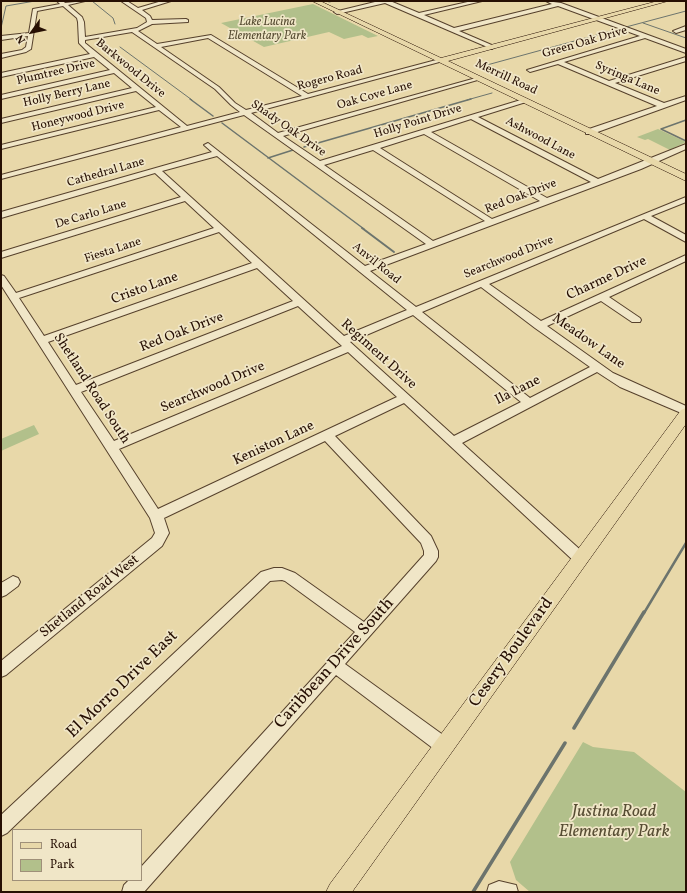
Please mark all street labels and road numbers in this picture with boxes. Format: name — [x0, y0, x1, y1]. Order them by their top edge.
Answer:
street label: Green Oak Drive — [541, 24, 629, 62]
street label: Barkwood Drive — [92, 37, 168, 101]
street label: Plumtree Drive — [15, 57, 97, 89]
street label: Merrill Road — [473, 57, 539, 99]
street label: Syringa Lane — [592, 59, 662, 99]
street label: Rogero Road — [296, 63, 364, 95]
street label: Holly Berry Lane — [22, 77, 112, 111]
street label: Oak Cove Lane — [336, 78, 414, 114]
street label: Shady Oak Drive — [248, 98, 328, 160]
street label: Honeywood Drive — [30, 99, 126, 135]
street label: Holly Point Drive — [372, 102, 464, 142]
street label: Ashwood Lane — [503, 115, 577, 163]
street label: Cathedral Lane — [66, 155, 146, 191]
street label: Red Oak Drive — [483, 177, 559, 217]
street label: De Carlo Lane — [54, 197, 128, 233]
street label: Searchwood Drive — [462, 233, 556, 283]
street label: Fiesta Lane — [83, 235, 143, 267]
street label: Anvil Road — [349, 240, 403, 288]
street label: Charme Drive — [564, 253, 650, 305]
street label: Cristo Lane — [109, 269, 181, 309]
street label: Red Oak Drive — [138, 309, 226, 357]
street label: Meadow Lane — [548, 311, 628, 373]
street label: Regiment Drive — [336, 316, 420, 394]
street label: Shetland Road South — [49, 331, 133, 447]
street label: Searchwood Drive — [158, 359, 268, 417]
street label: Ila Lane — [492, 372, 544, 410]
street label: Keniston Lane — [231, 418, 317, 470]
street label: Shetland Road West — [37, 552, 143, 642]
street label: Caribbean Drive South — [271, 594, 399, 734]
street label: Cesery Boulevard — [465, 594, 559, 712]
street label: El Morro Drive East — [63, 627, 183, 743]

